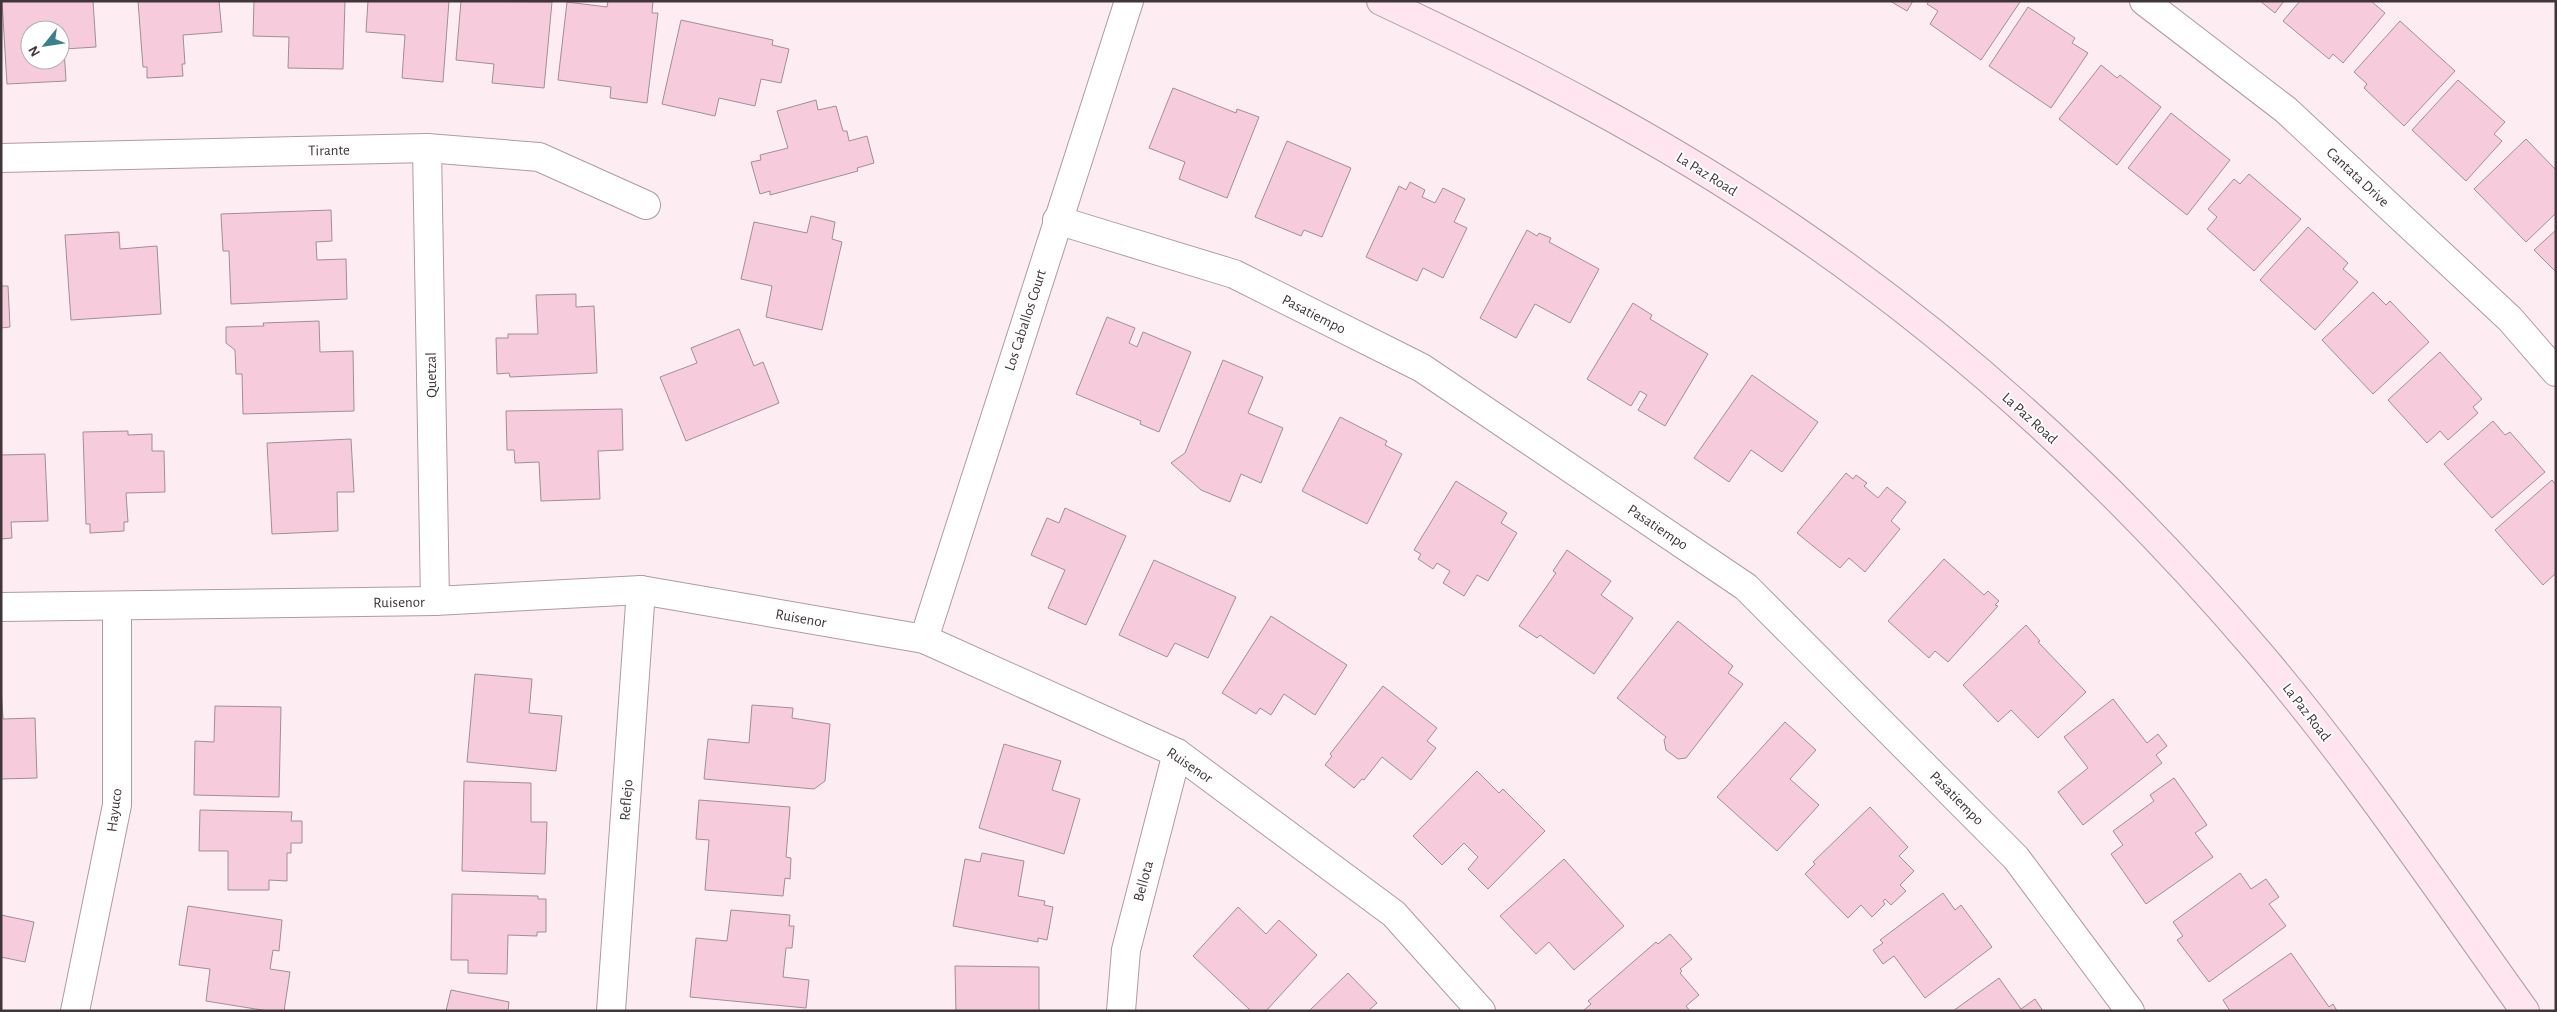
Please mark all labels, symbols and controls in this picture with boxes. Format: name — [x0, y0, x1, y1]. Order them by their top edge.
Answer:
north arrow — [20, 20, 70, 70]
text: N — [26, 43, 43, 59]
street label: Tirante — [308, 143, 350, 158]
street label: Cantata Drive — [2323, 145, 2392, 210]
street label: La Paz Road — [1674, 150, 1740, 199]
street label: Los Caballos Court — [1002, 267, 1049, 373]
street label: Pasatiempo — [1280, 292, 1348, 337]
street label: Quetzal — [424, 352, 439, 398]
street label: La Paz Road — [1999, 390, 2060, 447]
street label: Pasatiempo — [1625, 502, 1691, 553]
street label: Ruisenor — [373, 595, 425, 610]
street label: Ruisenor — [774, 607, 828, 630]
street label: La Paz Road — [2280, 681, 2334, 744]
street label: Ruisenor — [1164, 745, 1215, 786]
street label: Pasatiempo — [1927, 769, 1986, 828]
street label: Reflejo — [618, 779, 635, 821]
street label: Hayuco — [104, 787, 125, 833]
street label: Bellota — [1131, 859, 1156, 903]

